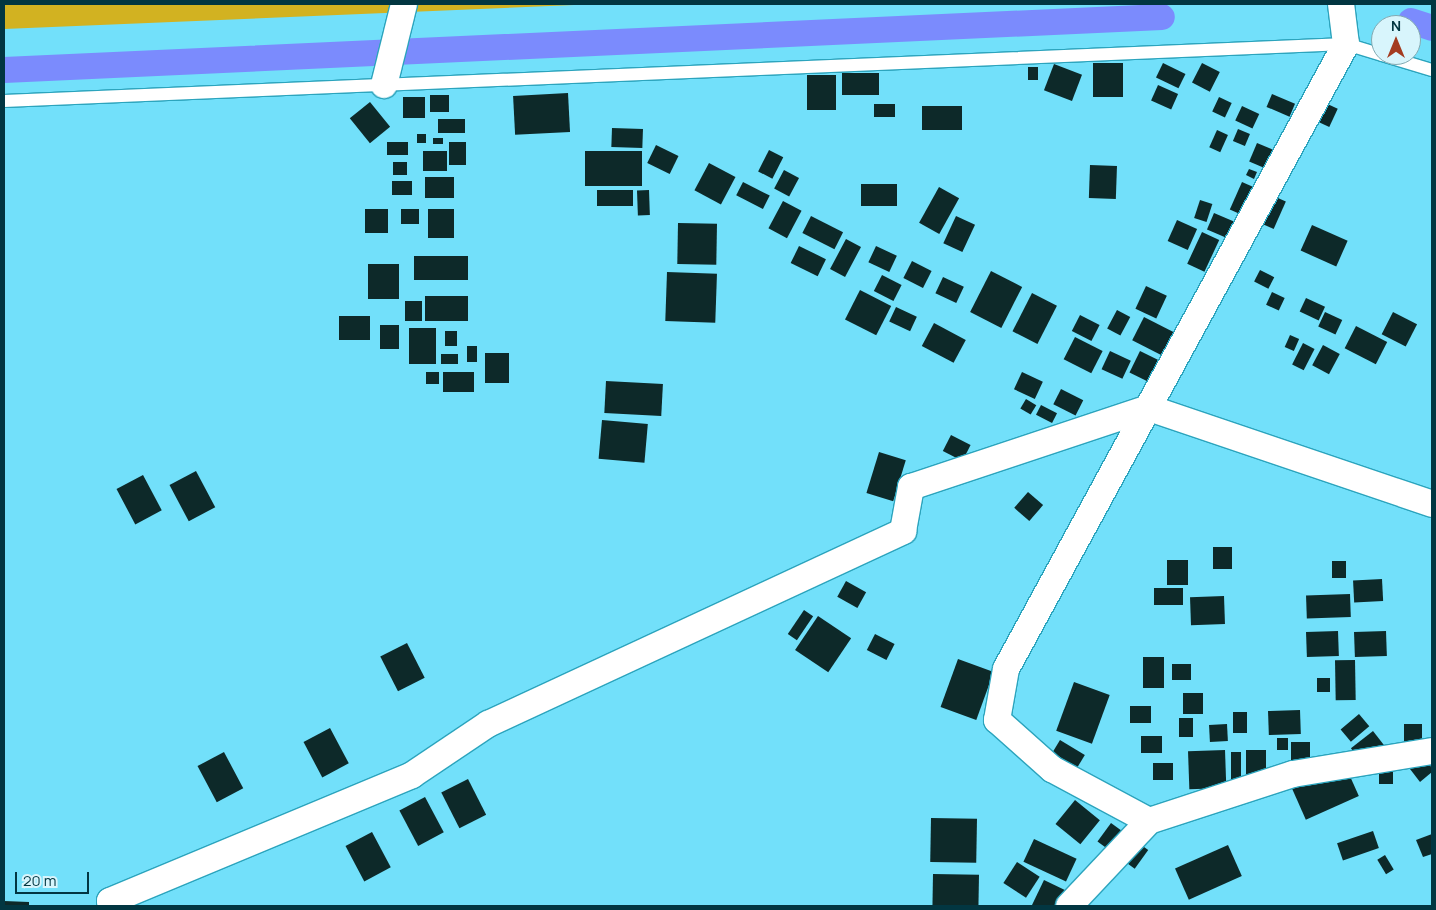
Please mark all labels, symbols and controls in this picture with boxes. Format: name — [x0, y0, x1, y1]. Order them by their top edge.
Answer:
north arrow — [1371, 15, 1421, 65]
text: N — [1391, 16, 1401, 35]
scale bar — [18, 862, 91, 894]
text: 20 m — [23, 870, 56, 891]

